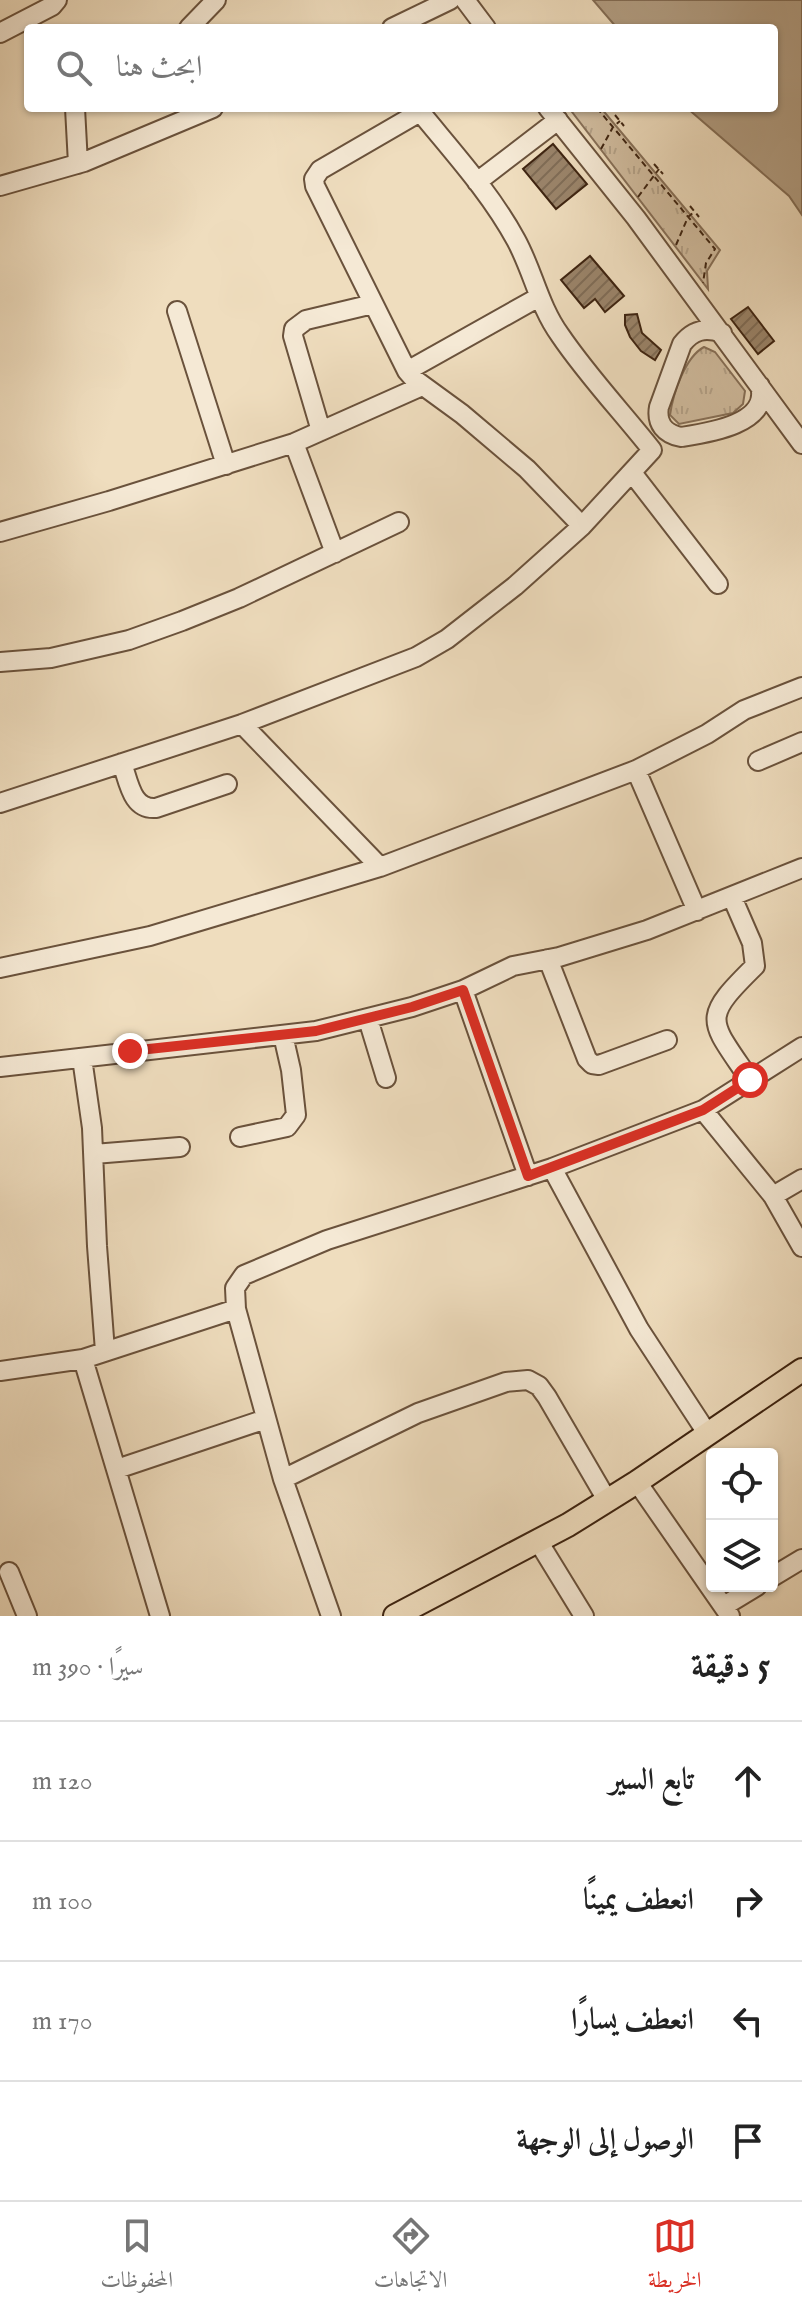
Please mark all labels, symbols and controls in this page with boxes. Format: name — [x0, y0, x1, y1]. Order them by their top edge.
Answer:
search box — [24, 24, 778, 112]
icon: search — [52, 46, 96, 90]
text: ابحث هنا — [116, 49, 203, 87]
route end — [112, 1033, 148, 1069]
route start — [732, 1062, 768, 1098]
map controls — [706, 1448, 778, 1592]
button: locate — [706, 1448, 778, 1520]
button: layers — [706, 1520, 778, 1592]
text: 5 دقيقة — [691, 1645, 770, 1688]
text: سيرًا · 390 m — [32, 1651, 143, 1684]
icon: ahead — [726, 1759, 770, 1803]
text: تابع السير — [609, 1762, 694, 1800]
text: 120 m — [32, 1765, 92, 1798]
icon: right — [726, 1879, 770, 1923]
text: انعطف يمينًا — [583, 1882, 694, 1920]
text: 100 m — [32, 1885, 93, 1918]
icon: left — [726, 1999, 770, 2043]
text: انعطف يسارًا — [571, 2002, 694, 2040]
text: 170 m — [32, 2005, 92, 2038]
icon: arrive — [726, 2119, 770, 2163]
text: الوصول إلى الوجهة — [517, 2122, 694, 2160]
tab: المحفوظات — [100, 2214, 173, 2301]
tab: الاتجاهات — [374, 2214, 447, 2301]
tab: الخريطة — [648, 2214, 702, 2301]

